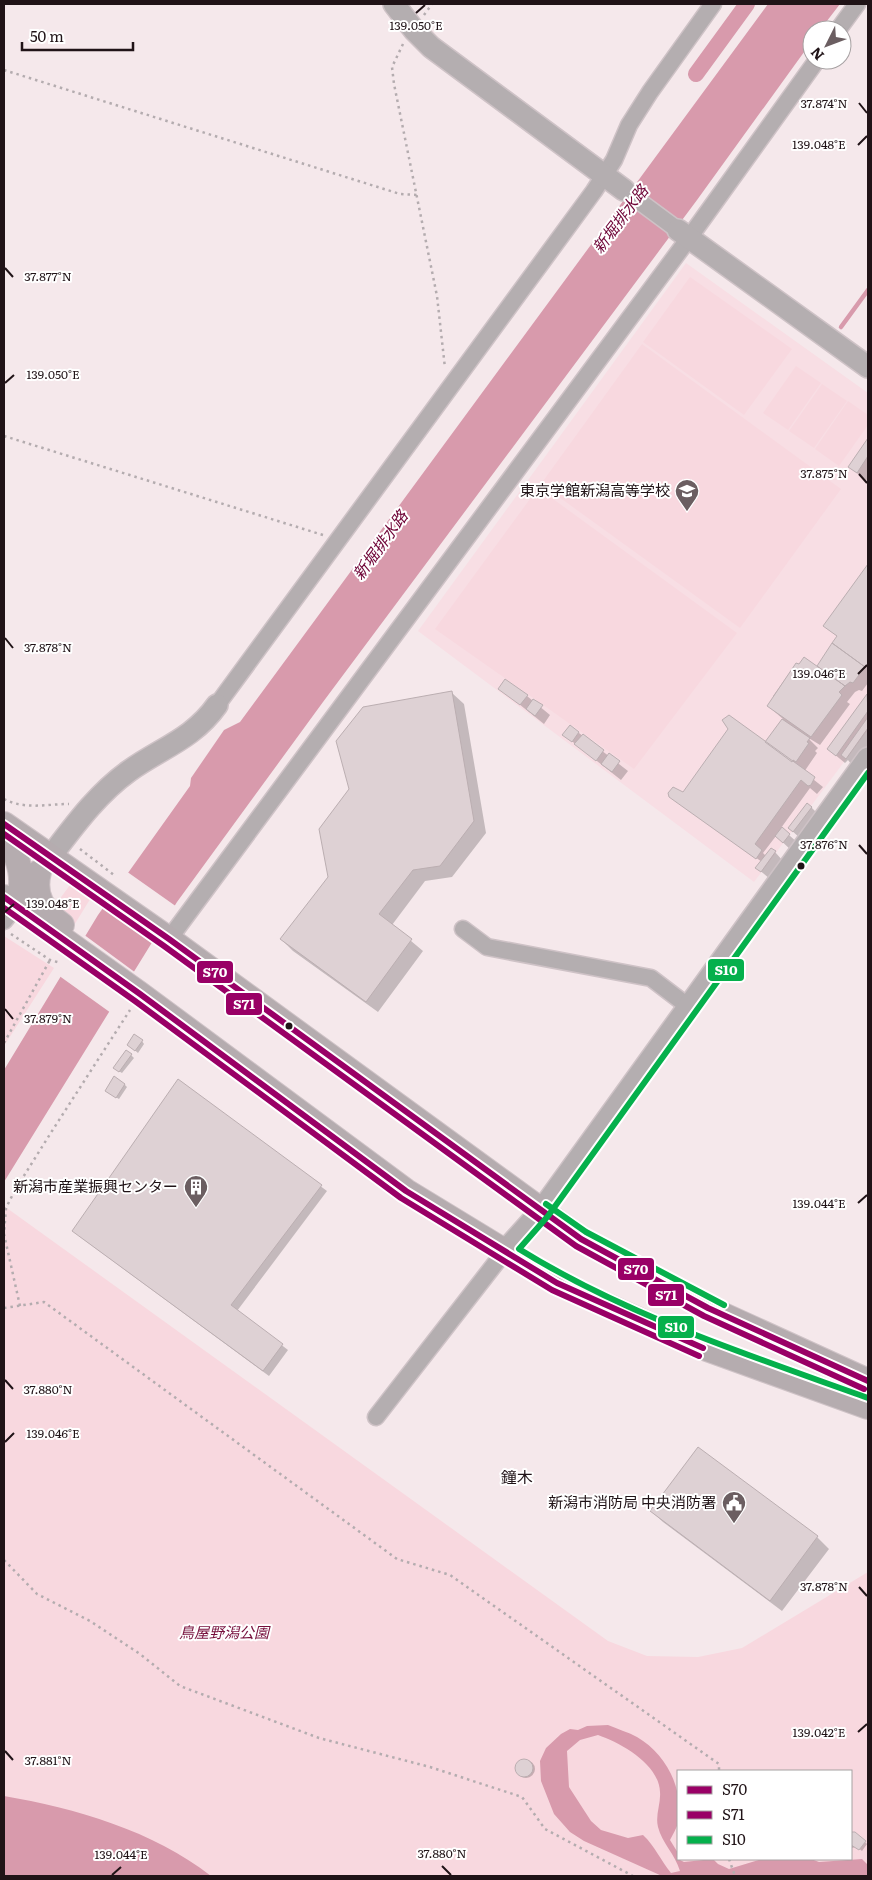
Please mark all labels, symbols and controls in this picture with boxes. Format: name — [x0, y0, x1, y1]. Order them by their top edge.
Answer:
text: 139.050°E — [389, 16, 443, 34]
scale bar — [22, 20, 134, 52]
north arrow — [802, 20, 852, 70]
text: 50 m — [30, 24, 64, 47]
text: N — [805, 43, 828, 65]
text: 37.874°N — [800, 94, 848, 112]
text: 139.048°E — [792, 135, 846, 153]
water label: 新堀排水路 — [586, 178, 654, 258]
text: 37.877°N — [24, 267, 72, 285]
text: 139.050°E — [26, 365, 80, 383]
text: 37.875°N — [800, 464, 848, 482]
place label: 東京学館新潟高等学校 — [520, 478, 670, 501]
school or university icon: 東京学館新潟高等学校 — [674, 478, 700, 512]
water label: 新堀排水路 — [346, 503, 414, 584]
text: 37.878°N — [24, 638, 72, 656]
text: 139.046°E — [792, 664, 846, 682]
text: 37.876°N — [800, 835, 848, 853]
unlabelled marker — [796, 861, 806, 871]
text: 139.048°E — [26, 894, 80, 912]
line badge: S10 — [707, 958, 745, 982]
text: S10 — [714, 959, 738, 979]
line badge: S70 — [196, 960, 234, 984]
text: S70 — [203, 961, 228, 981]
line badge: S71 — [225, 992, 263, 1016]
text: S71 — [233, 993, 255, 1013]
text: 37.879°N — [24, 1009, 72, 1027]
unlabelled marker — [284, 1021, 294, 1031]
place label: 新潟市産業振興センター — [13, 1174, 178, 1197]
building icon: 新潟市産業振興センター — [183, 1174, 209, 1208]
text: 139.044°E — [792, 1194, 846, 1212]
line badge: S70 — [617, 1257, 655, 1281]
text: S70 — [624, 1258, 649, 1278]
line badge: S71 — [647, 1283, 685, 1307]
text: S71 — [655, 1284, 677, 1304]
line badge: S10 — [657, 1315, 695, 1339]
text: S10 — [664, 1316, 688, 1336]
text: 37.880°N — [23, 1380, 73, 1398]
text: 139.046°E — [26, 1424, 80, 1442]
district label: 鐘木 — [501, 1464, 533, 1488]
place label: 新潟市消防局 中央消防署 — [548, 1490, 716, 1513]
public building icon: 新潟市消防局 中央消防署 — [721, 1490, 747, 1524]
text: 37.878°N — [800, 1577, 848, 1595]
park label: 鳥屋野潟公園 — [179, 1620, 271, 1643]
text: 139.042°E — [793, 1723, 846, 1741]
text: 37.881°N — [24, 1751, 72, 1769]
legend — [677, 1770, 852, 1860]
text: S70 — [722, 1777, 748, 1800]
text: S71 — [722, 1802, 745, 1825]
text: S10 — [722, 1827, 746, 1850]
text: 37.880°N — [417, 1844, 467, 1862]
text: 139.044°E — [94, 1845, 148, 1863]

